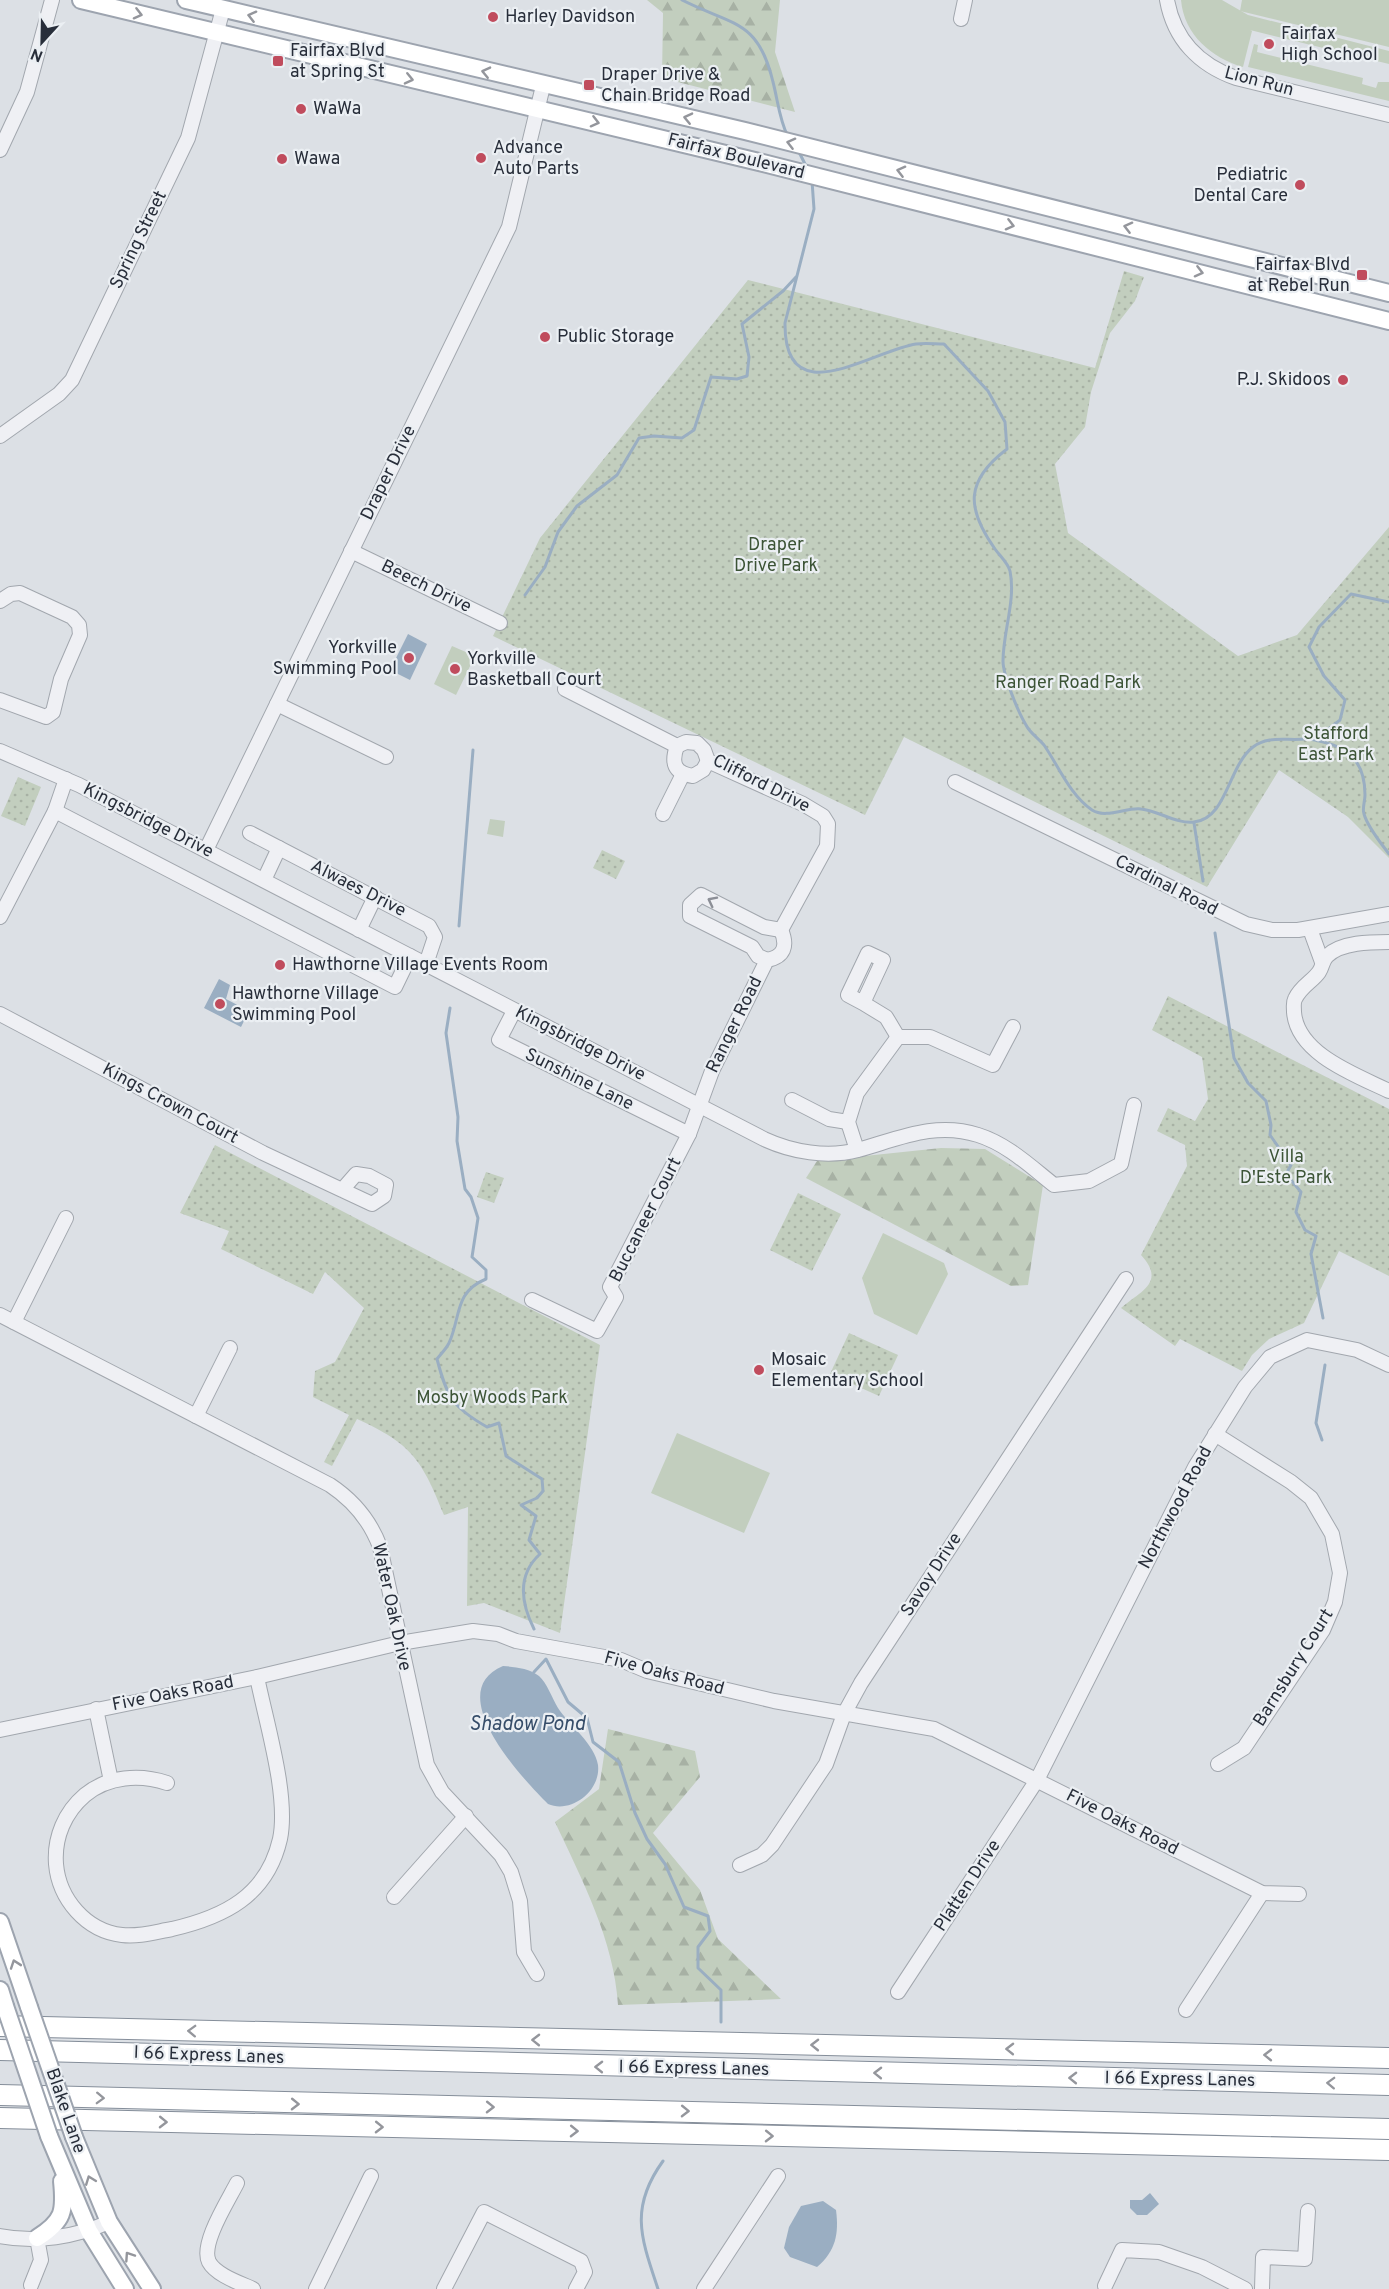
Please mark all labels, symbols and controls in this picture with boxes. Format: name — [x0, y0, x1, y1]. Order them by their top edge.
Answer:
one-way arrow — [132, 6, 142, 19]
place label: Harley Davidson — [505, 6, 635, 29]
one-way arrow — [247, 10, 257, 23]
marker: Harley Davidson — [486, 10, 500, 24]
north arrow — [12, 12, 72, 72]
place label: Fairfax High School — [1281, 23, 1378, 67]
marker: Fairfax High School — [1262, 37, 1276, 51]
place label: Fairfax Blvd at Spring St — [290, 40, 385, 84]
text: N — [28, 43, 46, 65]
marker: Fairfax Blvd at Spring St — [271, 54, 285, 68]
street label: Lion Run — [1222, 62, 1296, 102]
place label: Draper Drive & Chain Bridge Road — [601, 64, 750, 108]
one-way arrow — [482, 67, 492, 80]
one-way arrow — [404, 72, 414, 85]
marker: Draper Drive & Chain Bridge Road — [582, 78, 596, 92]
place label: WaWa — [313, 98, 361, 121]
marker: WaWa — [294, 102, 308, 116]
one-way arrow — [683, 113, 693, 126]
one-way arrow — [590, 115, 600, 128]
street label: Fairfax Boulevard — [665, 129, 807, 185]
place label: Advance Auto Parts — [493, 137, 579, 181]
one-way arrow — [786, 138, 796, 151]
place label: Wawa — [294, 148, 340, 171]
marker: Advance Auto Parts — [474, 151, 488, 165]
marker: Wawa — [275, 152, 289, 166]
place label: Pediatric Dental Care — [1194, 164, 1288, 208]
one-way arrow — [896, 165, 906, 178]
marker: Pediatric Dental Care — [1293, 178, 1307, 192]
street label: Spring Street — [105, 187, 173, 293]
one-way arrow — [1004, 218, 1014, 231]
one-way arrow — [1124, 222, 1134, 235]
place label: Fairfax Blvd at Rebel Run — [1247, 254, 1350, 298]
one-way arrow — [1194, 265, 1204, 278]
marker: Fairfax Blvd at Rebel Run — [1355, 268, 1369, 282]
place label: Public Storage — [557, 326, 674, 349]
marker: Public Storage — [538, 330, 552, 344]
place label: P.J. Skidoos — [1237, 369, 1331, 392]
marker: P.J. Skidoos — [1336, 373, 1350, 387]
street label: Draper Drive — [356, 422, 422, 524]
park label: Draper Drive Park — [734, 534, 818, 578]
street label: Beech Drive — [377, 555, 475, 619]
place label: Yorkville Swimming Pool — [273, 637, 397, 681]
place label: Yorkville Basketball Court — [467, 648, 601, 692]
marker: Yorkville Swimming Pool — [402, 651, 416, 665]
marker: Yorkville Basketball Court — [448, 662, 462, 676]
park label: Ranger Road Park — [995, 672, 1141, 695]
park label: Stafford East Park — [1298, 723, 1374, 767]
street label: Clifford Drive — [708, 750, 814, 818]
street label: Kingsbridge Drive — [79, 778, 217, 864]
street label: Cardinal Road — [1110, 850, 1222, 922]
street label: Alwaes Drive — [306, 855, 410, 923]
one-way arrow — [707, 896, 718, 908]
place label: Hawthorne Village Events Room — [292, 954, 548, 977]
marker: Hawthorne Village Events Room — [273, 958, 287, 972]
street label: Ranger Road — [702, 973, 768, 1077]
place label: Hawthorne Village Swimming Pool — [232, 983, 379, 1027]
marker: Hawthorne Village Swimming Pool — [213, 997, 227, 1011]
street label: Kingsbridge Drive — [511, 1001, 649, 1087]
street label: Sunshine Lane — [521, 1044, 637, 1116]
street label: Kings Crown Court — [98, 1058, 242, 1150]
park label: Villa D'Este Park — [1240, 1146, 1332, 1190]
street label: Buccaneer Court — [605, 1154, 687, 1286]
place label: Mosaic Elementary School — [771, 1349, 924, 1393]
marker: Mosaic Elementary School — [752, 1363, 766, 1377]
park label: Mosby Woods Park — [416, 1387, 568, 1410]
street label: Northwood Road — [1134, 1443, 1218, 1573]
street label: Savoy Drive — [896, 1529, 968, 1621]
street label: Water Oak Drive — [366, 1541, 416, 1673]
street label: Barnsbury Court — [1249, 1605, 1339, 1731]
street label: Five Oaks Road — [601, 1647, 727, 1701]
street label: Five Oaks Road — [110, 1671, 236, 1717]
water label: Shadow Pond — [469, 1712, 586, 1738]
street label: Five Oaks Road — [1062, 1785, 1182, 1861]
street label: Platten Drive — [930, 1836, 1006, 1936]
one-way arrow — [9, 1959, 22, 1970]
one-way arrow — [187, 2025, 196, 2037]
one-way arrow — [531, 2033, 540, 2046]
one-way arrow — [810, 2039, 819, 2051]
street label: I 66 Express Lanes — [133, 2042, 285, 2070]
one-way arrow — [1005, 2043, 1014, 2055]
one-way arrow — [1263, 2049, 1272, 2061]
street label: I 66 Express Lanes — [618, 2056, 770, 2082]
one-way arrow — [594, 2060, 603, 2073]
street label: Blake Lane — [40, 2065, 90, 2157]
one-way arrow — [873, 2067, 882, 2080]
street label: I 66 Express Lanes — [1104, 2067, 1256, 2093]
one-way arrow — [1068, 2071, 1077, 2084]
one-way arrow — [1326, 2077, 1335, 2089]
one-way arrow — [96, 2092, 105, 2105]
one-way arrow — [291, 2098, 300, 2110]
one-way arrow — [486, 2101, 495, 2113]
one-way arrow — [681, 2105, 690, 2117]
one-way arrow — [159, 2115, 168, 2128]
one-way arrow — [375, 2120, 384, 2133]
one-way arrow — [570, 2125, 579, 2138]
one-way arrow — [765, 2130, 774, 2142]
one-way arrow — [85, 2175, 97, 2186]
one-way arrow — [125, 2252, 136, 2263]

